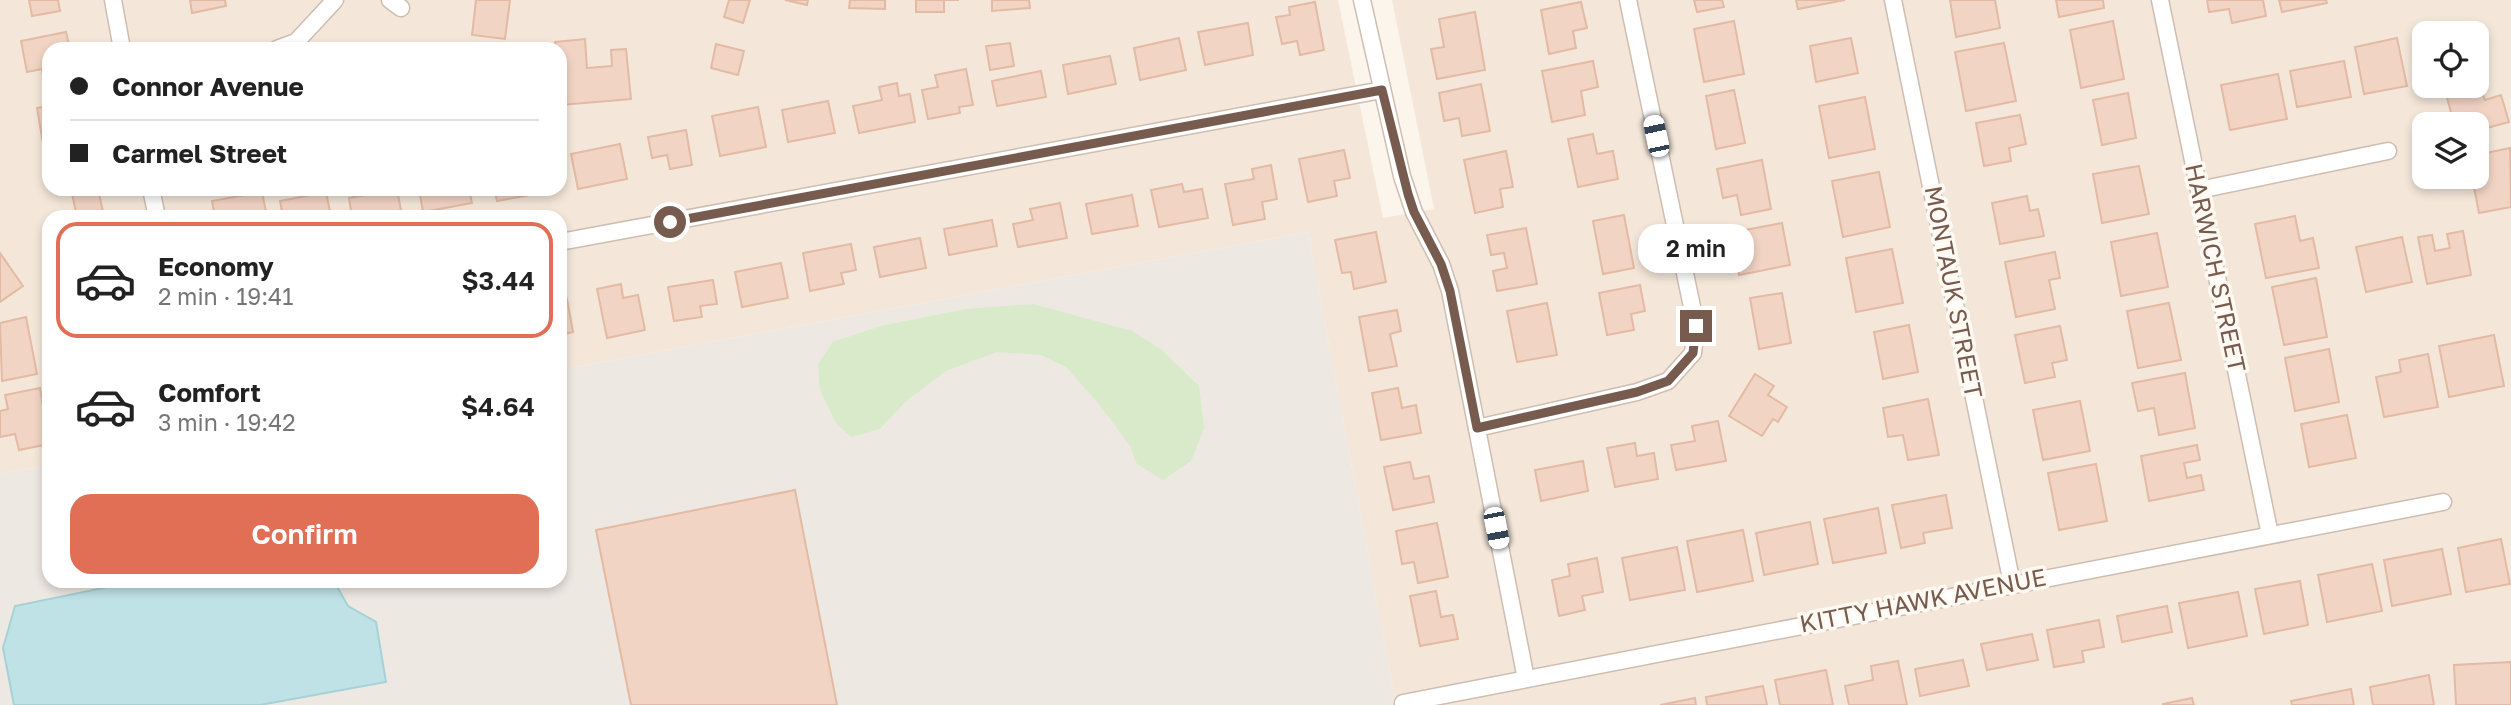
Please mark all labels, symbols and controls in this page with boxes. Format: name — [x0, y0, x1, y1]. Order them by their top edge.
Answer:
map controls — [2412, 21, 2489, 189]
button: locate — [2412, 21, 2489, 98]
text: Connor Avenue — [112, 71, 304, 102]
button: layers — [2412, 112, 2489, 189]
car — [1642, 113, 1671, 159]
text: Carmel Street — [112, 138, 287, 169]
street label: HARWICH STREET — [2180, 161, 2253, 375]
street label: MONTAUK STREET — [1920, 183, 1989, 400]
route start — [654, 206, 686, 238]
callout: 2 min — [1638, 224, 1754, 274]
text: 2 min — [1666, 234, 1726, 262]
icon: car — [74, 249, 137, 312]
text: Economy — [158, 251, 274, 282]
text: $3.44 — [461, 265, 535, 296]
text: 2 min · 19:41 — [158, 282, 293, 310]
route end — [1680, 310, 1712, 342]
icon: car — [74, 375, 137, 438]
text: Comfort — [158, 377, 261, 408]
text: $4.64 — [461, 391, 535, 422]
text: 3 min · 19:42 — [158, 408, 296, 436]
button: Confirm — [70, 494, 539, 574]
car — [1482, 505, 1511, 551]
street label: KITTY HAWK AVENUE — [1797, 561, 2048, 638]

